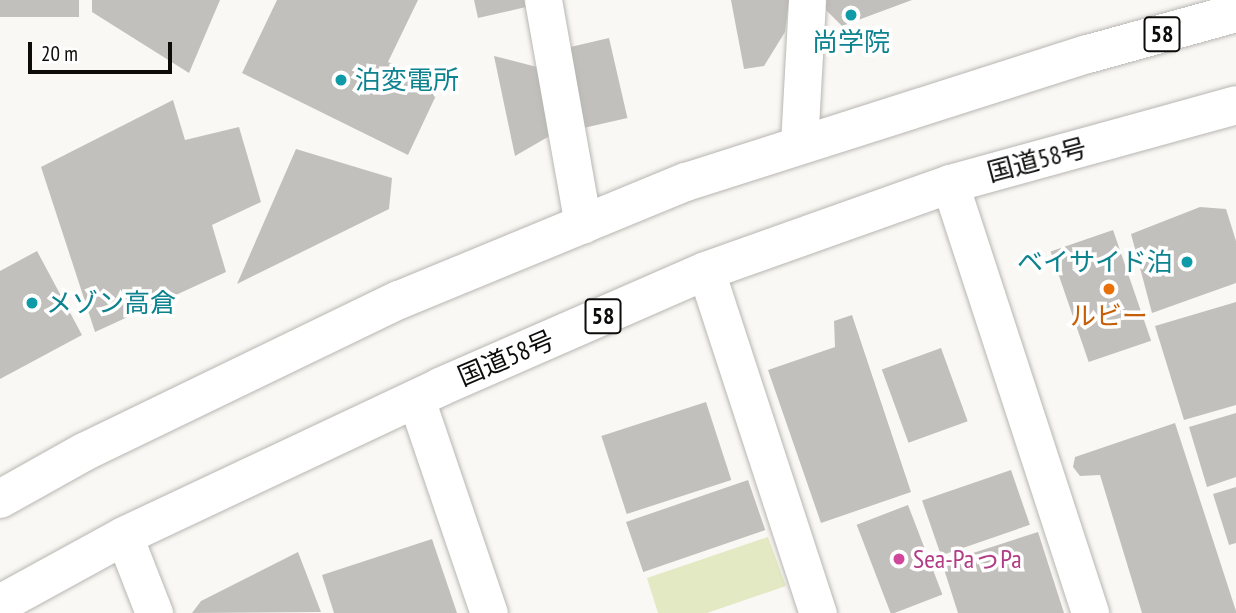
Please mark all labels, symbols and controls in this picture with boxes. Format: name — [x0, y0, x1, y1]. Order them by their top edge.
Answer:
marker: 尚学院 — [843, 7, 859, 23]
road number: 58 — [1143, 13, 1181, 54]
place label: 尚学院 — [812, 26, 890, 58]
scale bar — [32, 28, 175, 72]
text: 20 m — [41, 40, 78, 67]
place label: 泊変電所 — [355, 64, 459, 96]
marker: 泊変電所 — [333, 72, 349, 88]
street label: 国道58号 — [984, 132, 1090, 188]
place label: ベイサイド泊 — [1017, 246, 1173, 278]
marker: ベイサイド泊 — [1179, 254, 1195, 270]
marker: ルビー — [1101, 281, 1117, 297]
place label: メゾン高倉 — [46, 287, 176, 319]
marker: メゾン高倉 — [24, 295, 40, 311]
road number: 58 — [584, 296, 622, 337]
place label: ルビー — [1070, 300, 1148, 332]
street label: 国道58号 — [453, 324, 559, 392]
place label: Sea-PaっPa — [913, 543, 1022, 575]
marker: Sea-PaっPa — [891, 551, 907, 567]

